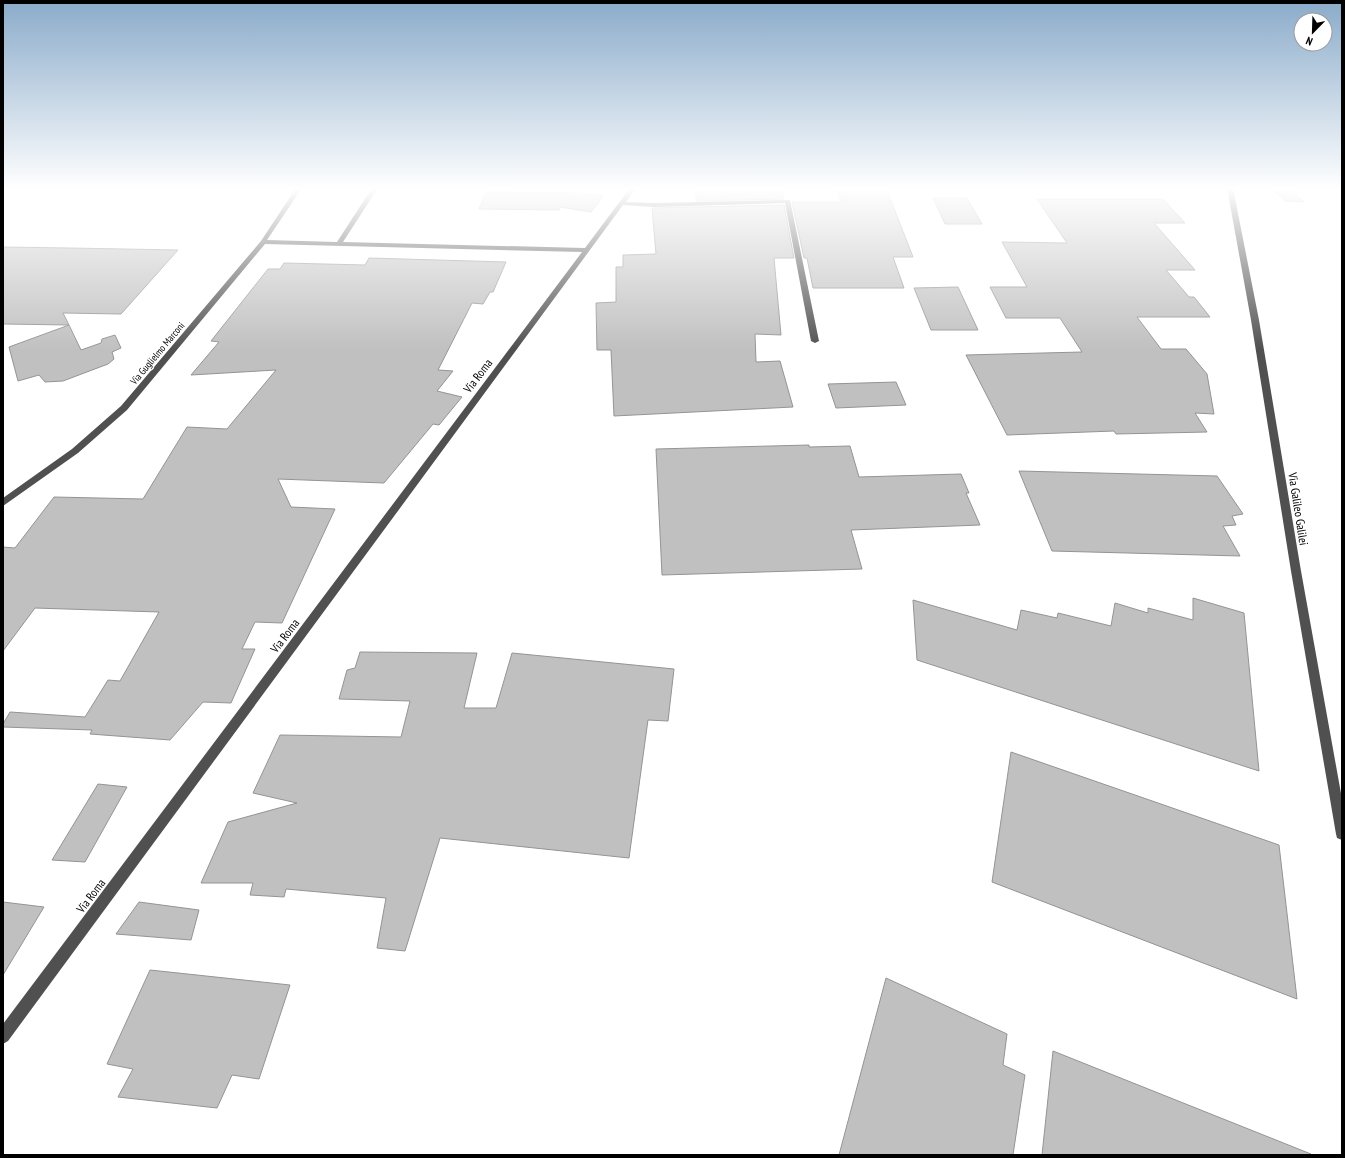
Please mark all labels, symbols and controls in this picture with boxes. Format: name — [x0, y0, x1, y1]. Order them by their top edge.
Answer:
north arrow — [1293, 12, 1333, 52]
text: N — [1304, 34, 1315, 49]
street label: Via Guglielmo Marconi — [127, 319, 187, 388]
street label: Via Roma — [459, 356, 495, 396]
street label: Via Galileo Galilei — [1285, 470, 1312, 546]
street label: Via Roma — [266, 616, 302, 656]
street label: Via Roma — [72, 876, 108, 916]

